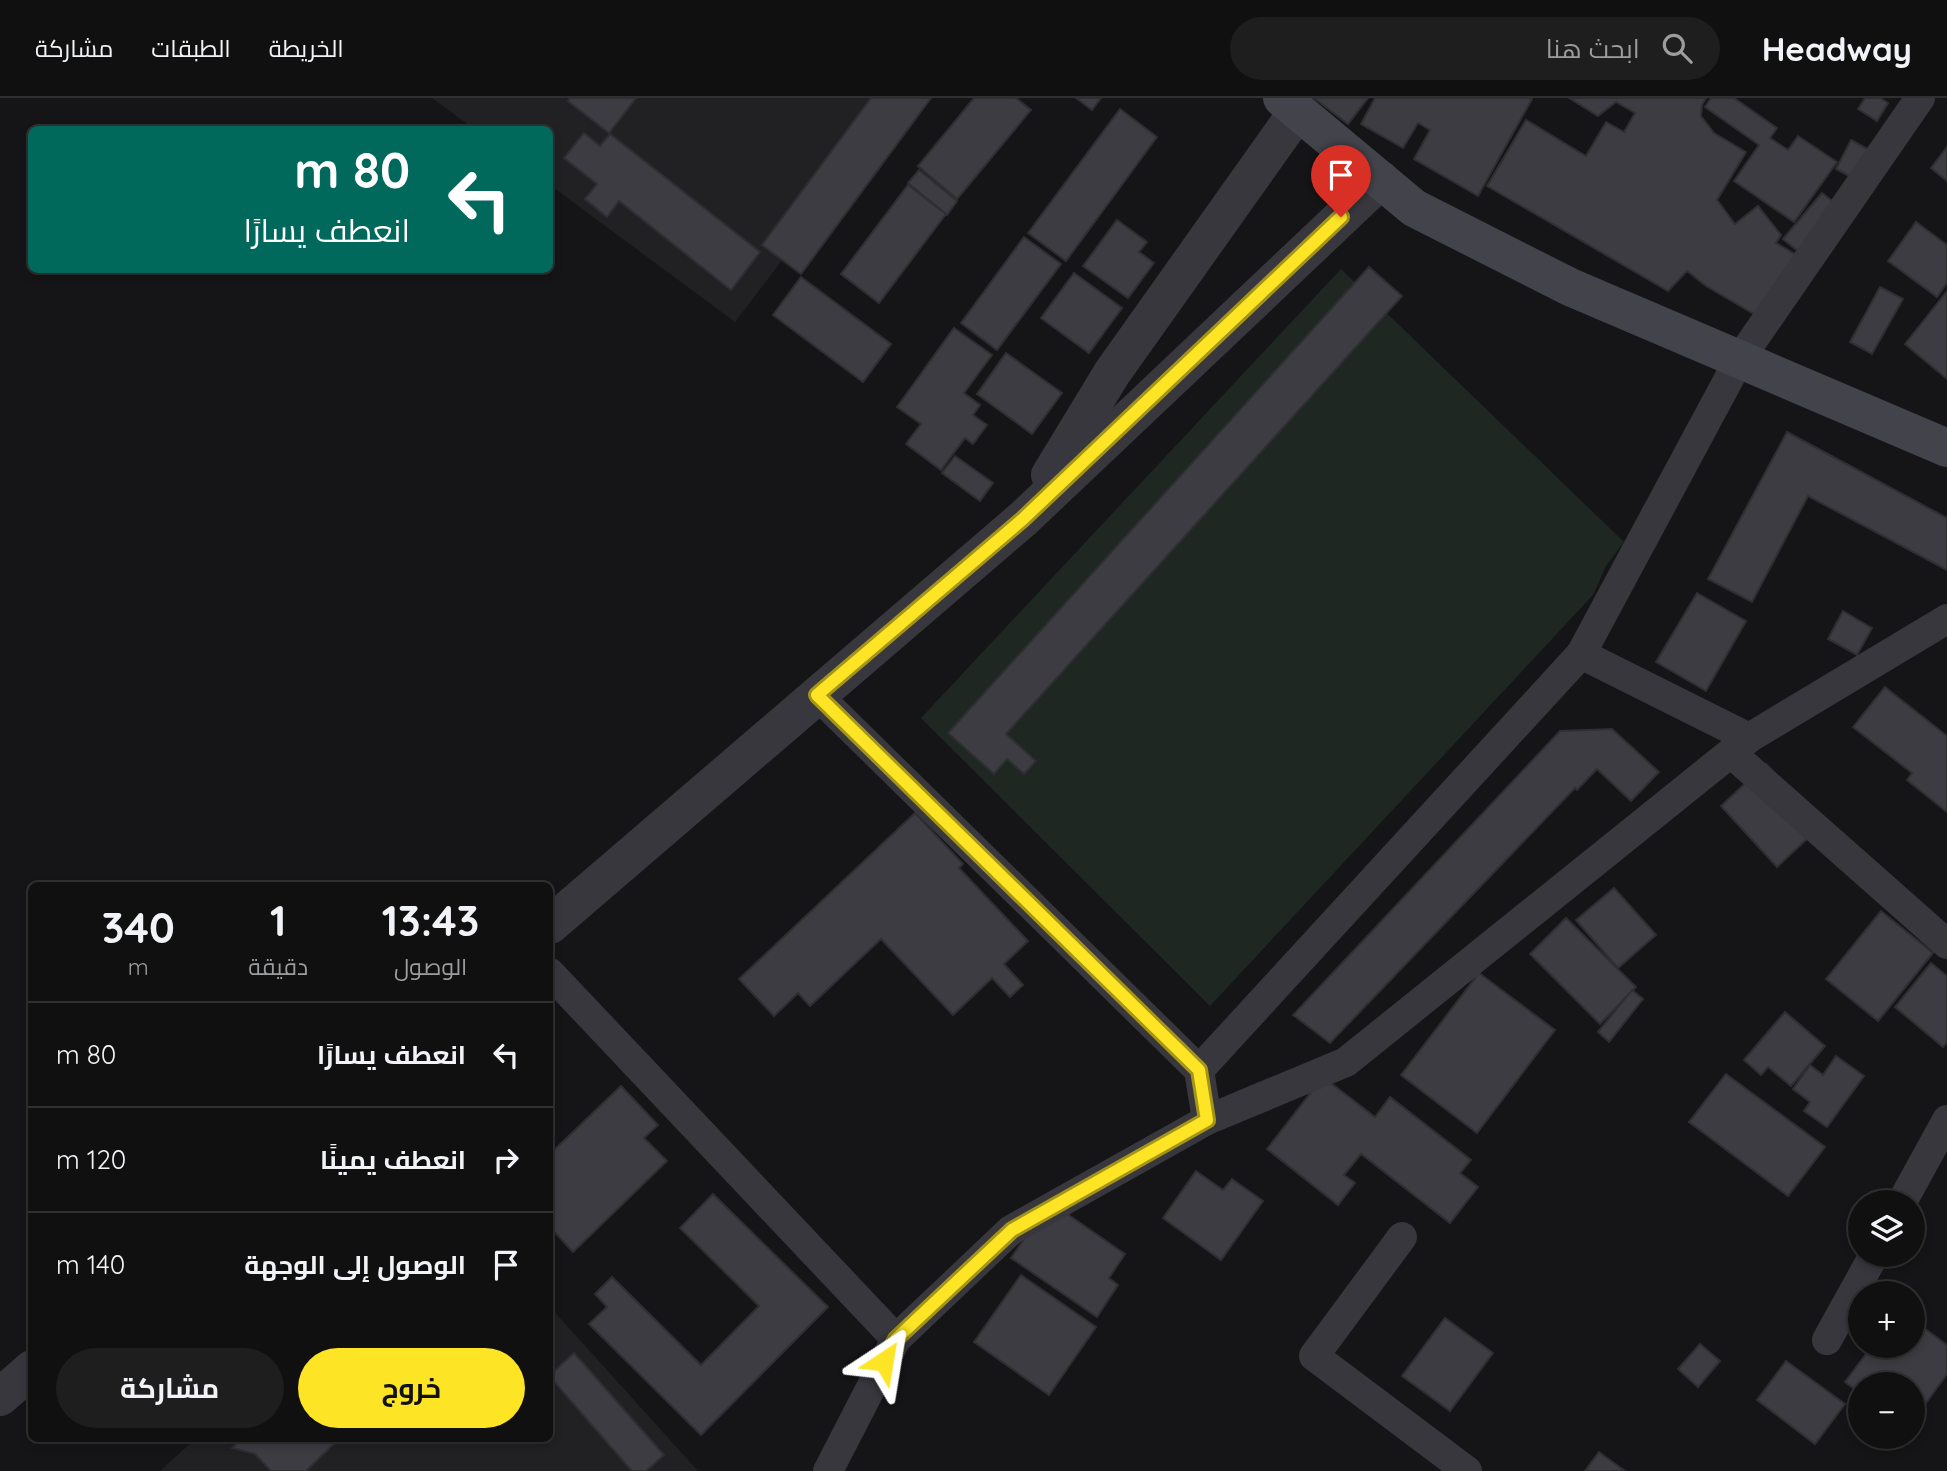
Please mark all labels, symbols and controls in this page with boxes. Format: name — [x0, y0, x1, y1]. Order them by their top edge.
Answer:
search box — [1230, 17, 1720, 80]
text: Headway — [1762, 28, 1912, 69]
icon: search — [1658, 29, 1696, 67]
text: ابحث هنا — [1546, 32, 1640, 65]
text: مشاركة — [35, 33, 113, 63]
text: الطبقات — [151, 33, 231, 63]
text: الخريطة — [269, 33, 344, 63]
text: 80 m — [294, 139, 410, 200]
pin — [1311, 145, 1371, 217]
icon: left — [434, 154, 525, 245]
icon: arrive — [1322, 156, 1360, 194]
text: انعطف يسارًا — [244, 210, 410, 250]
text: 1 — [270, 894, 286, 947]
text: 13:43 — [382, 894, 479, 947]
text: 340 — [102, 901, 175, 954]
text: m — [128, 952, 149, 981]
text: دقيقة — [248, 952, 308, 981]
text: الوصول — [394, 952, 467, 981]
icon: left — [487, 1036, 525, 1074]
text: 80 m — [56, 1038, 116, 1071]
text: انعطف يسارًا — [317, 1038, 466, 1071]
icon: right — [487, 1141, 525, 1179]
text: 120 m — [56, 1143, 126, 1176]
text: انعطف يمينًا — [320, 1143, 466, 1176]
map controls — [1848, 1190, 1925, 1449]
button: layers — [1848, 1190, 1925, 1267]
icon: arrive — [487, 1246, 525, 1284]
text: 140 m — [56, 1248, 125, 1281]
text: الوصول إلى الوجهة — [244, 1248, 466, 1281]
button: + — [1848, 1281, 1925, 1358]
position arrow — [847, 1324, 921, 1398]
button: مشاركة — [56, 1348, 284, 1428]
button: خروج — [298, 1348, 525, 1428]
button: − — [1848, 1372, 1925, 1449]

